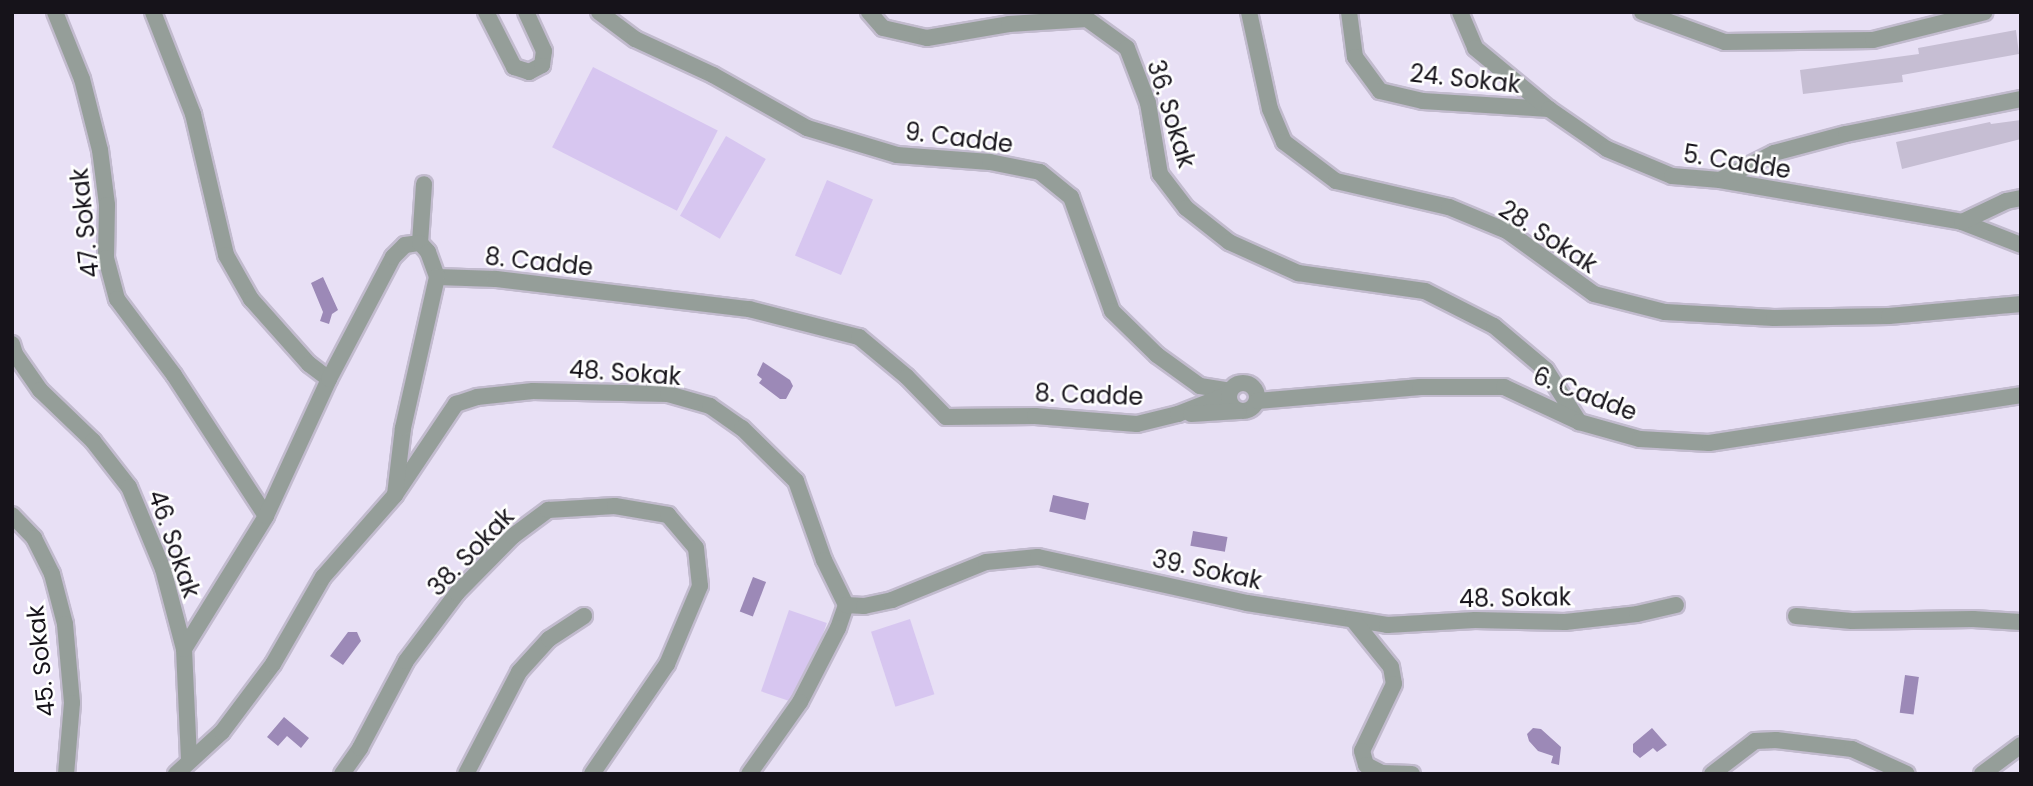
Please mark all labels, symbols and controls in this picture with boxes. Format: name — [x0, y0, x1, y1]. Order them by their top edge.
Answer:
street label: 36. Sokak — [1141, 57, 1201, 171]
street label: 24. Sokak — [1408, 59, 1522, 99]
street label: 9. Cadde — [903, 117, 1015, 159]
street label: 5. Cadde — [1681, 139, 1793, 185]
street label: 47. Sokak — [65, 167, 105, 279]
street label: 28. Sokak — [1494, 195, 1602, 279]
street label: 8. Cadde — [483, 242, 595, 282]
street label: 48. Sokak — [568, 355, 682, 391]
street label: 6. Cadde — [1529, 361, 1641, 427]
street label: 8. Cadde — [1034, 379, 1144, 411]
street label: 46. Sokak — [142, 486, 206, 602]
street label: 38. Sokak — [422, 502, 520, 602]
street label: 39. Sokak — [1150, 544, 1264, 596]
street label: 48. Sokak — [1459, 583, 1571, 613]
street label: 45. Sokak — [21, 604, 61, 718]

